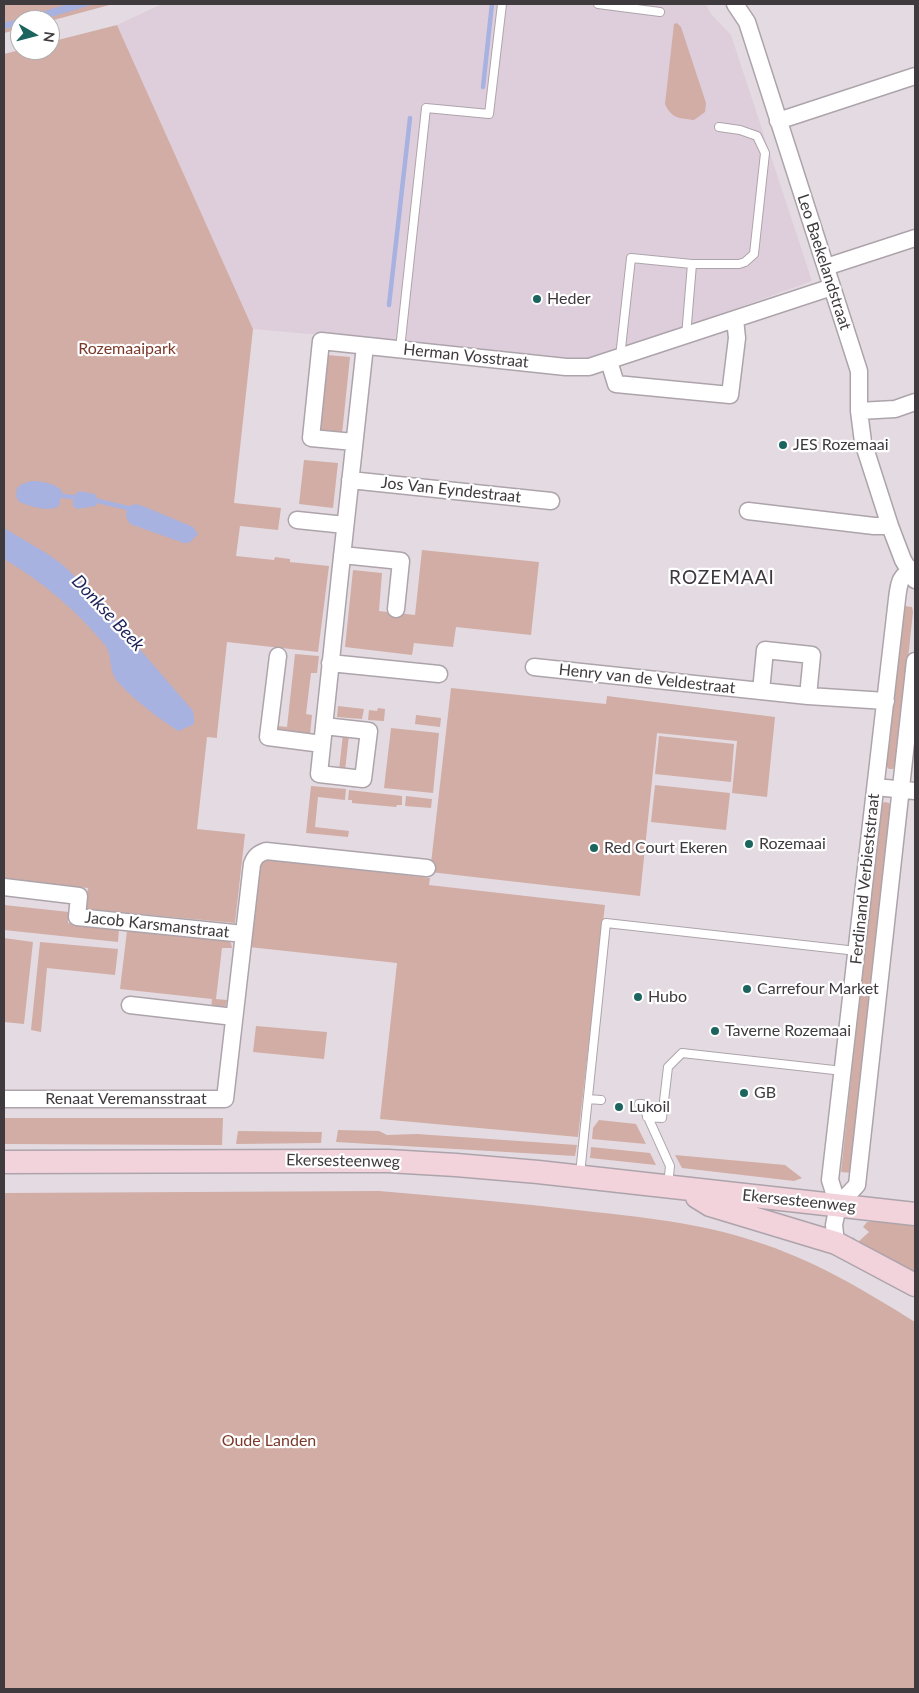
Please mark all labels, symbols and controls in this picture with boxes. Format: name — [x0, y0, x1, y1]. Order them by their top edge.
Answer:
north arrow — [10, 10, 60, 60]
text: N — [40, 30, 59, 44]
street label: Leo Baekelandstraat — [793, 192, 855, 332]
place label: Heder — [547, 289, 591, 309]
marker: Heder — [531, 293, 543, 305]
park label: Rozemaaipark — [78, 339, 176, 359]
street label: Herman Vosstraat — [402, 340, 530, 372]
place label: JES Rozemaai — [793, 435, 889, 455]
marker: JES Rozemaai — [777, 439, 789, 451]
street label: Jos Van Eyndestraat — [380, 473, 522, 507]
district label: ROZEMAAI — [668, 567, 776, 589]
water label: Donkse Beek — [67, 570, 149, 656]
street label: Henry van de Veldestraat — [558, 660, 736, 698]
street label: Ferdinand Verbieststraat — [846, 793, 884, 965]
place label: Rozemaai — [759, 834, 826, 854]
place label: Red Court Ekeren — [604, 838, 727, 858]
marker: Rozemaai — [743, 838, 755, 850]
marker: Red Court Ekeren — [588, 842, 600, 854]
street label: Jacob Karsmanstraat — [84, 908, 230, 942]
place label: Carrefour Market — [757, 979, 879, 999]
marker: Carrefour Market — [741, 983, 753, 995]
place label: Hubo — [648, 987, 687, 1007]
marker: Hubo — [632, 991, 644, 1003]
place label: Taverne Rozemaai — [725, 1021, 851, 1041]
marker: Taverne Rozemaai — [709, 1025, 721, 1037]
place label: GB — [754, 1083, 776, 1103]
marker: GB — [738, 1087, 750, 1099]
street label: Renaat Veremansstraat — [45, 1089, 207, 1109]
place label: Lukoil — [629, 1097, 670, 1117]
marker: Lukoil — [613, 1101, 625, 1113]
street label: Ekersesteenweg — [286, 1150, 400, 1172]
street label: Ekersesteenweg — [741, 1185, 857, 1217]
park label: Oude Landen — [222, 1431, 316, 1451]

